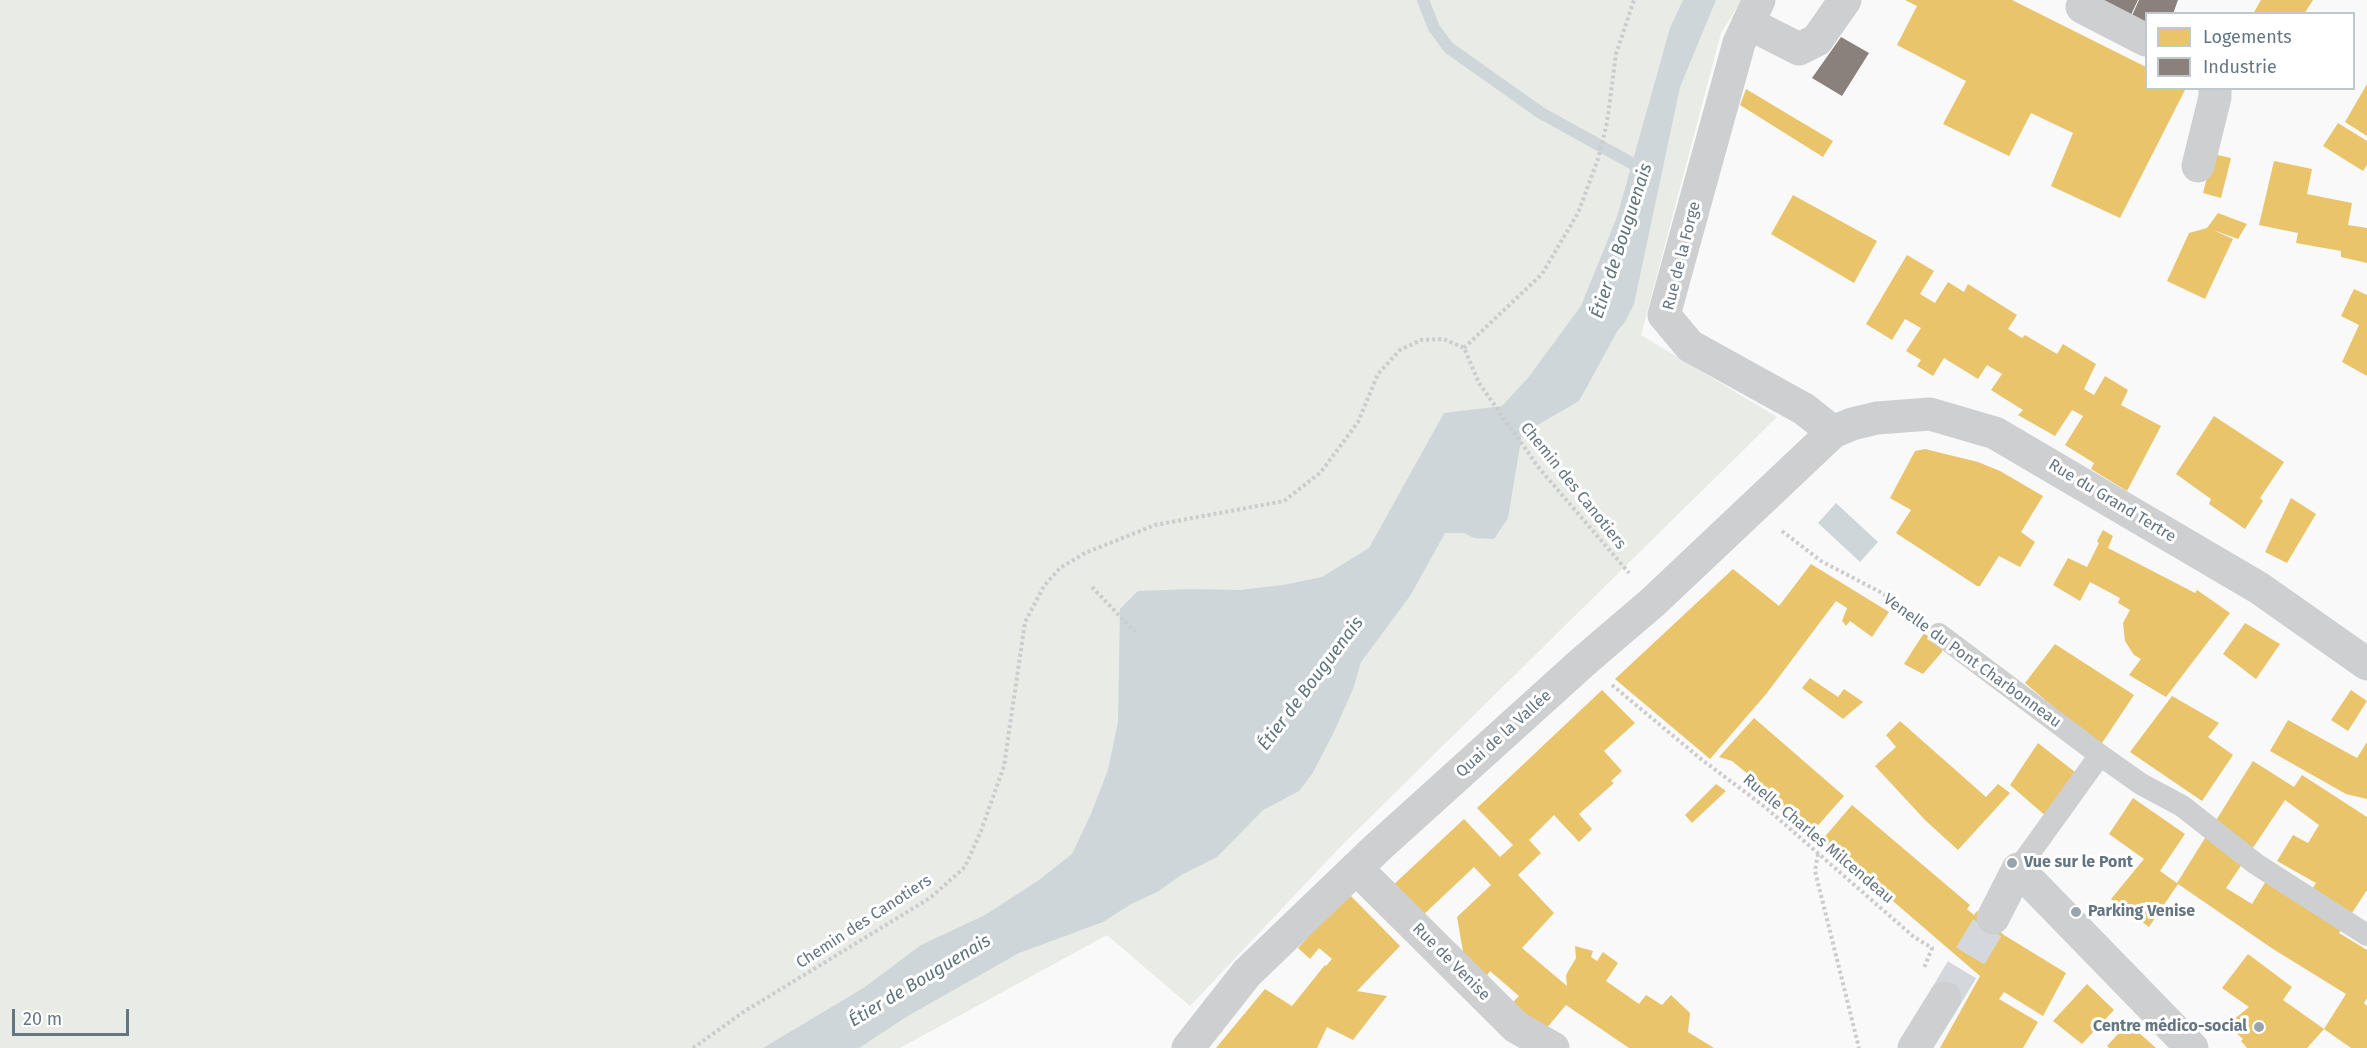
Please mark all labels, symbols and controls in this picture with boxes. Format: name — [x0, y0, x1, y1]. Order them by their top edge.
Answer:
legend — [2145, 12, 2355, 90]
text: Logements — [2203, 26, 2292, 48]
text: Industrie — [2203, 56, 2277, 78]
water label: Étier de Bouguenais — [1587, 161, 1657, 321]
street label: Rue de la Forge — [1659, 200, 1705, 312]
street label: Chemin des Canotiers — [1516, 419, 1630, 553]
street label: Rue du Grand Tertre — [2045, 455, 2179, 547]
street label: Venelle du Pont Charbonneau — [1879, 590, 2065, 732]
water label: Étier de Bouguenais — [1254, 613, 1368, 755]
street label: Quai de la Vallée — [1452, 686, 1556, 782]
street label: Ruelle Charles Milcendeau — [1739, 770, 1897, 908]
place label: Vue sur le Pont — [2024, 853, 2133, 873]
marker: Vue sur le Pont — [2005, 856, 2019, 870]
street label: Chemin des Canotiers — [793, 871, 935, 973]
place label: Parking Venise — [2088, 902, 2195, 922]
marker: Parking Venise — [2069, 905, 2083, 919]
street label: Rue de Venise — [1408, 919, 1494, 1005]
water label: Étier de Bouguenais — [845, 930, 995, 1032]
scale bar — [15, 997, 132, 1035]
text: 20 m — [23, 1008, 62, 1030]
place label: Centre médico-social — [2093, 1017, 2247, 1037]
marker: Centre médico-social — [2252, 1020, 2266, 1034]

